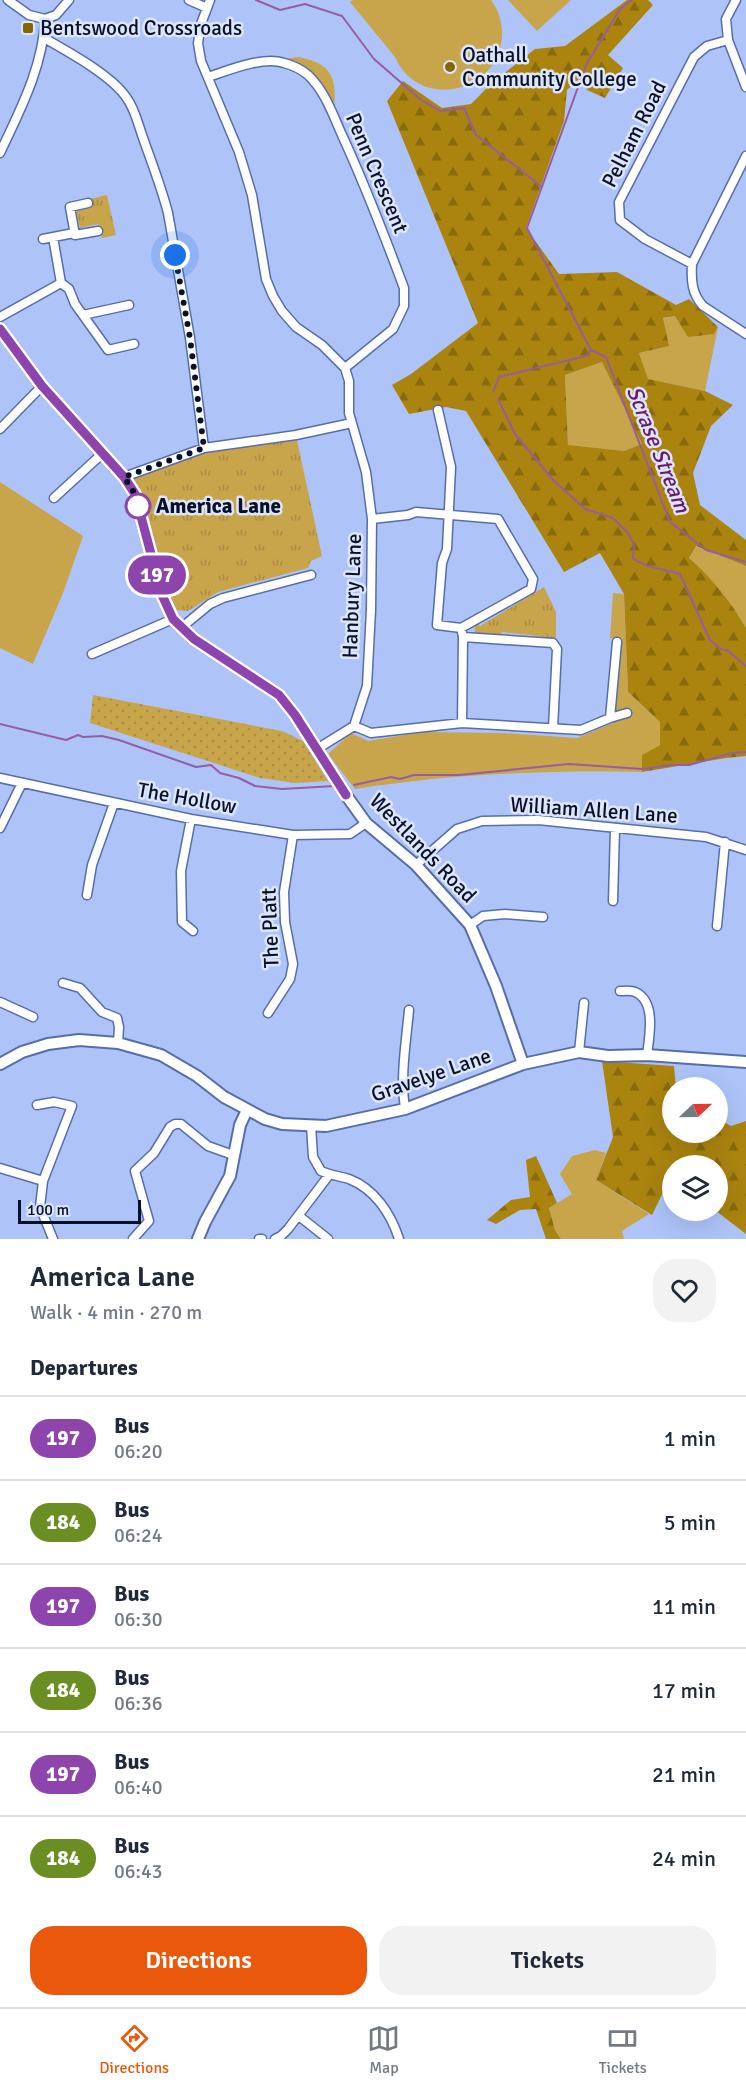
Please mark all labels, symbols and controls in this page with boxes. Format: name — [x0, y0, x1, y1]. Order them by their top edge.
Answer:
place label: Bentswood Crossroads — [40, 15, 242, 41]
marker: Bentswood Crossroads — [21, 21, 35, 35]
place label: Oathall Community College — [462, 42, 637, 92]
marker: Oathall Community College — [443, 60, 457, 74]
street label: Pelham Road — [596, 76, 672, 192]
street label: Penn Crescent — [340, 109, 414, 237]
your location — [160, 240, 190, 270]
water label: Scrase Stream — [621, 382, 697, 518]
marker: America Lane — [125, 493, 151, 519]
place label: America Lane — [156, 493, 281, 519]
street label: Hanbury Lane — [337, 533, 367, 659]
line badge: 197 — [122, 556, 192, 594]
text: 197 — [140, 562, 174, 588]
street label: The Hollow — [136, 777, 238, 819]
street label: Westlands Road — [364, 788, 482, 908]
street label: William Allen Lane — [509, 791, 679, 829]
street label: The Platt — [256, 888, 284, 968]
street label: Gravelye Lane — [368, 1042, 494, 1108]
north arrow — [662, 1077, 728, 1143]
map controls — [662, 1077, 728, 1221]
button: layers — [662, 1155, 728, 1221]
scale bar — [18, 1197, 141, 1224]
text: 100 m — [27, 1200, 69, 1220]
button: heart — [653, 1259, 716, 1322]
text: America Lane — [30, 1260, 195, 1294]
text: Walk · 4 min · 270 m — [30, 1300, 202, 1325]
text: Departures — [30, 1354, 138, 1381]
text: Bus — [114, 1412, 149, 1439]
text: 197 — [46, 1425, 80, 1451]
text: 1 min — [664, 1425, 716, 1452]
text: 06:20 — [114, 1439, 163, 1464]
text: Bus — [114, 1496, 149, 1523]
text: 184 — [46, 1509, 80, 1535]
text: 5 min — [664, 1509, 716, 1536]
text: 06:24 — [114, 1523, 163, 1548]
text: Bus — [114, 1580, 149, 1607]
text: 197 — [46, 1593, 80, 1619]
text: 11 min — [652, 1593, 716, 1620]
text: 06:30 — [114, 1607, 163, 1632]
text: Bus — [114, 1664, 149, 1691]
text: 184 — [46, 1677, 80, 1703]
text: 17 min — [652, 1677, 716, 1704]
text: 06:36 — [114, 1691, 163, 1716]
text: Bus — [114, 1748, 149, 1775]
text: 197 — [46, 1761, 80, 1787]
text: 21 min — [652, 1761, 716, 1788]
text: 06:40 — [114, 1775, 163, 1800]
text: Bus — [114, 1832, 149, 1859]
text: 184 — [46, 1845, 80, 1871]
text: 24 min — [652, 1845, 716, 1872]
text: 06:43 — [114, 1859, 163, 1884]
button: Directions — [30, 1926, 367, 1995]
button: Tickets — [379, 1926, 716, 1995]
tab: Directions — [99, 2022, 169, 2078]
tab: Map — [367, 2022, 400, 2078]
tab: Tickets — [599, 2022, 647, 2078]

